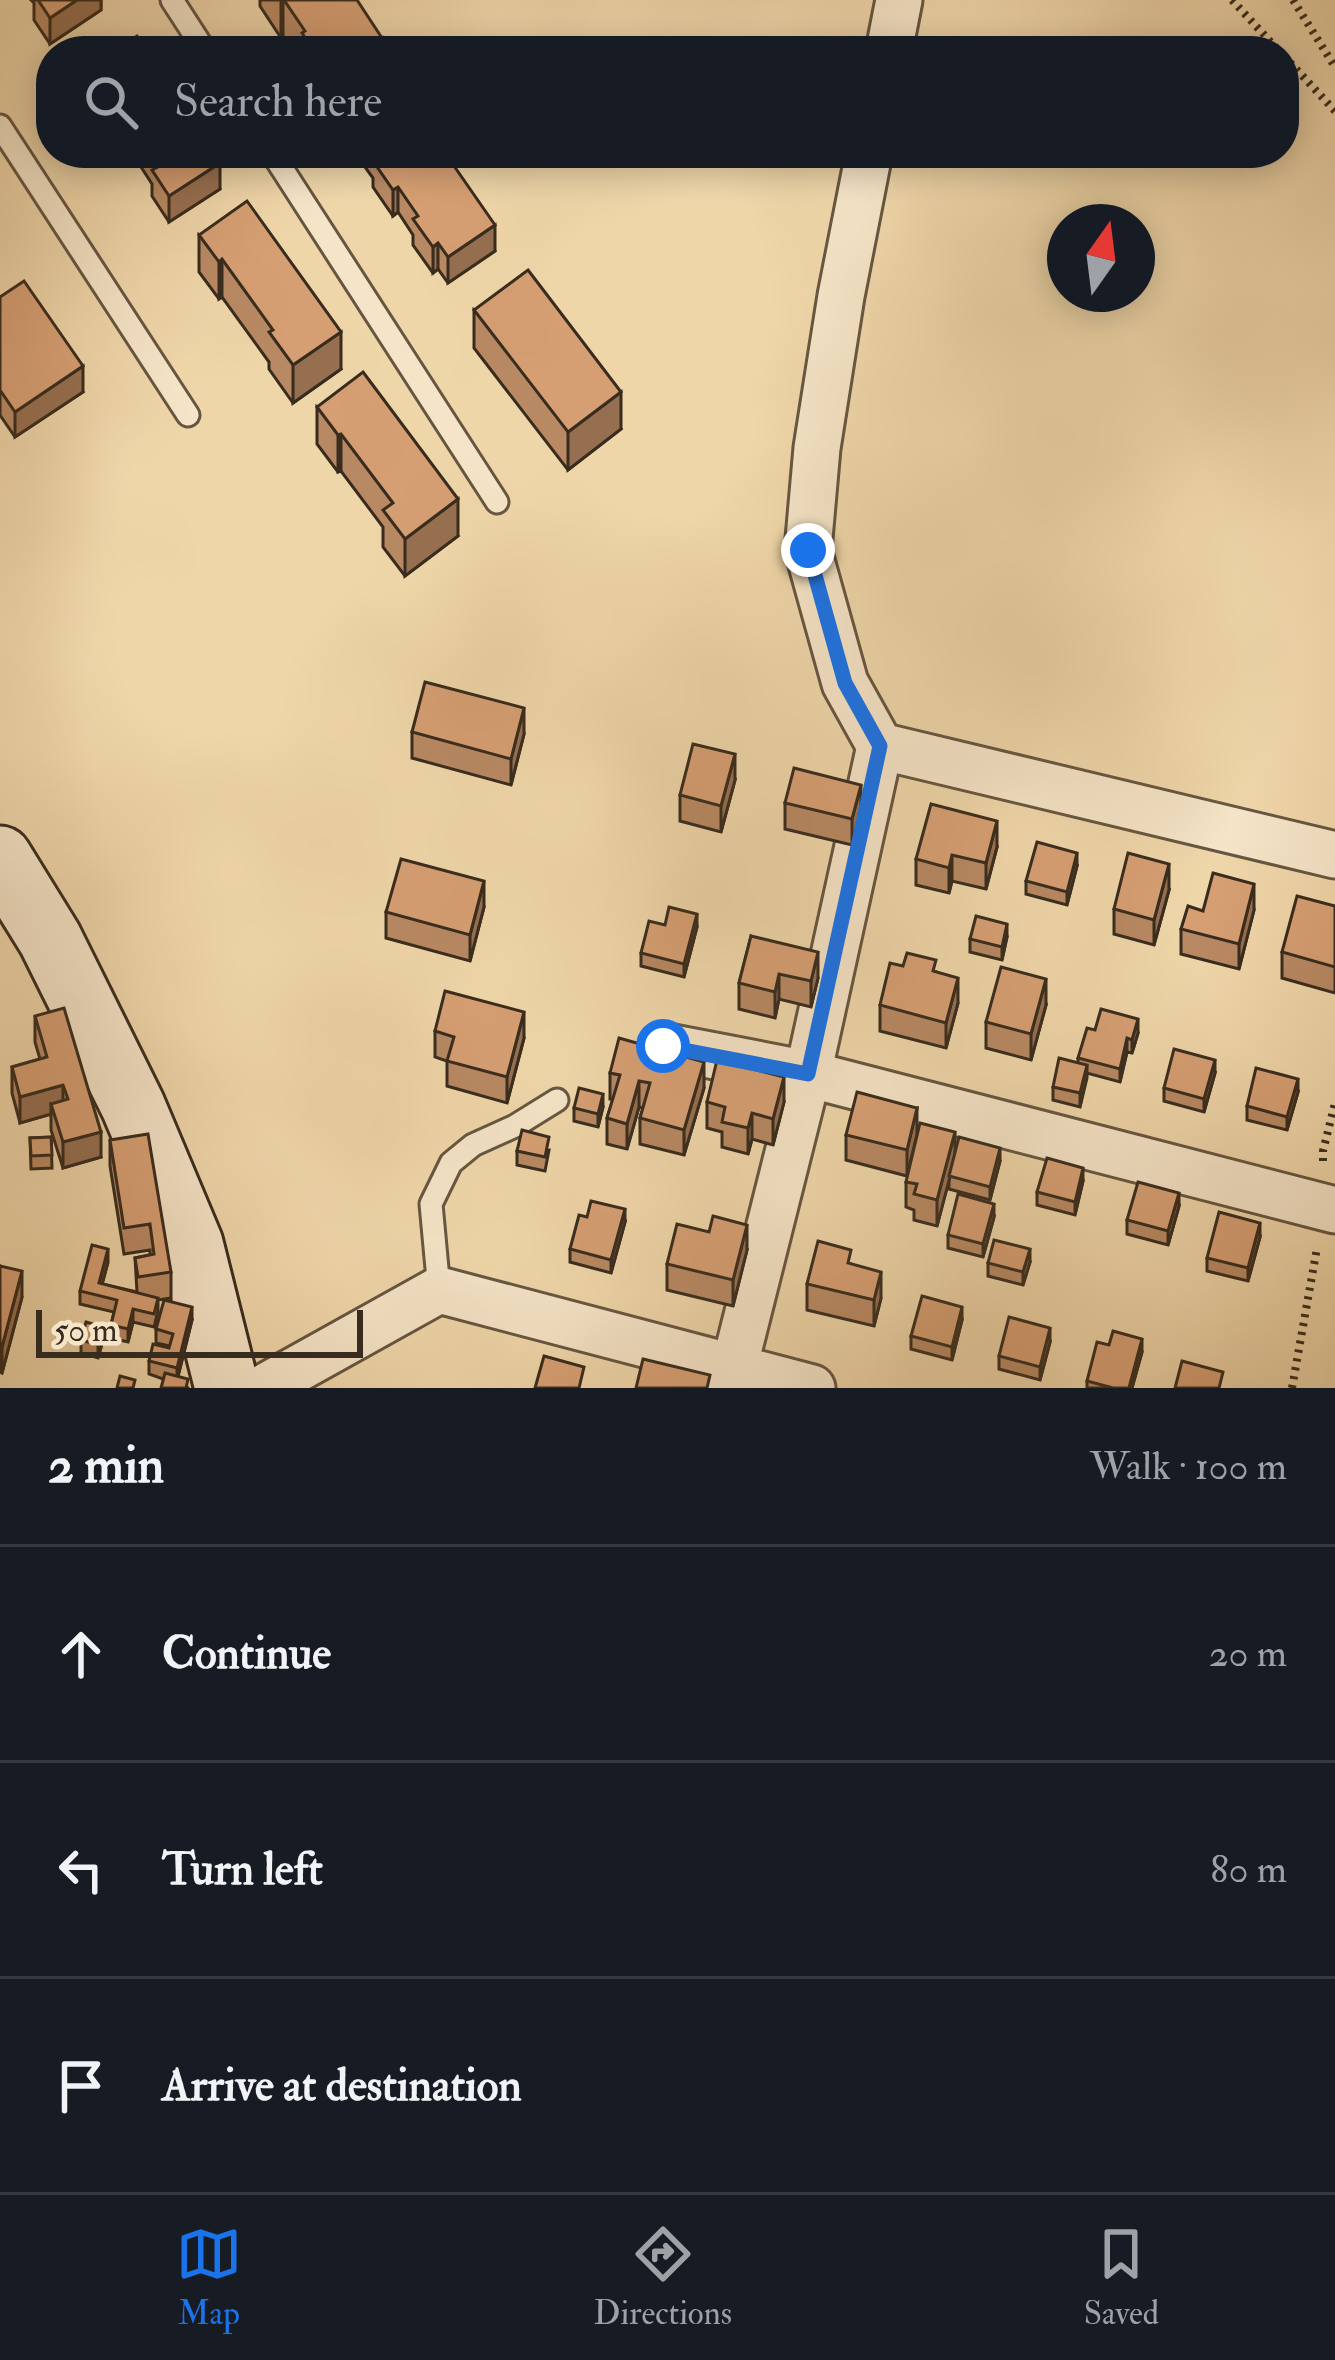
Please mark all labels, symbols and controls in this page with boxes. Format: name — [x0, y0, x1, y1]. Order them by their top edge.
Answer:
search box — [36, 36, 1299, 168]
icon: search — [78, 69, 144, 135]
text: Search here — [174, 74, 382, 130]
north arrow — [1047, 204, 1155, 312]
route end — [781, 523, 835, 577]
route start — [636, 1019, 690, 1073]
scale bar — [36, 1304, 363, 1357]
text: 50 m — [54, 1310, 118, 1351]
text: 2 min — [48, 1434, 164, 1498]
text: Walk · 100 m — [1090, 1442, 1287, 1491]
icon: ahead — [48, 1621, 114, 1687]
text: Continue — [162, 1626, 331, 1682]
text: 20 m — [1209, 1629, 1287, 1678]
icon: left — [48, 1837, 114, 1903]
text: Turn left — [162, 1842, 323, 1898]
text: 80 m — [1210, 1845, 1287, 1894]
icon: arrive — [48, 2053, 114, 2119]
text: Arrive at destination — [162, 2058, 522, 2114]
tab: Map — [176, 2221, 242, 2334]
tab: Directions — [594, 2221, 732, 2334]
tab: Saved — [1084, 2221, 1159, 2334]

